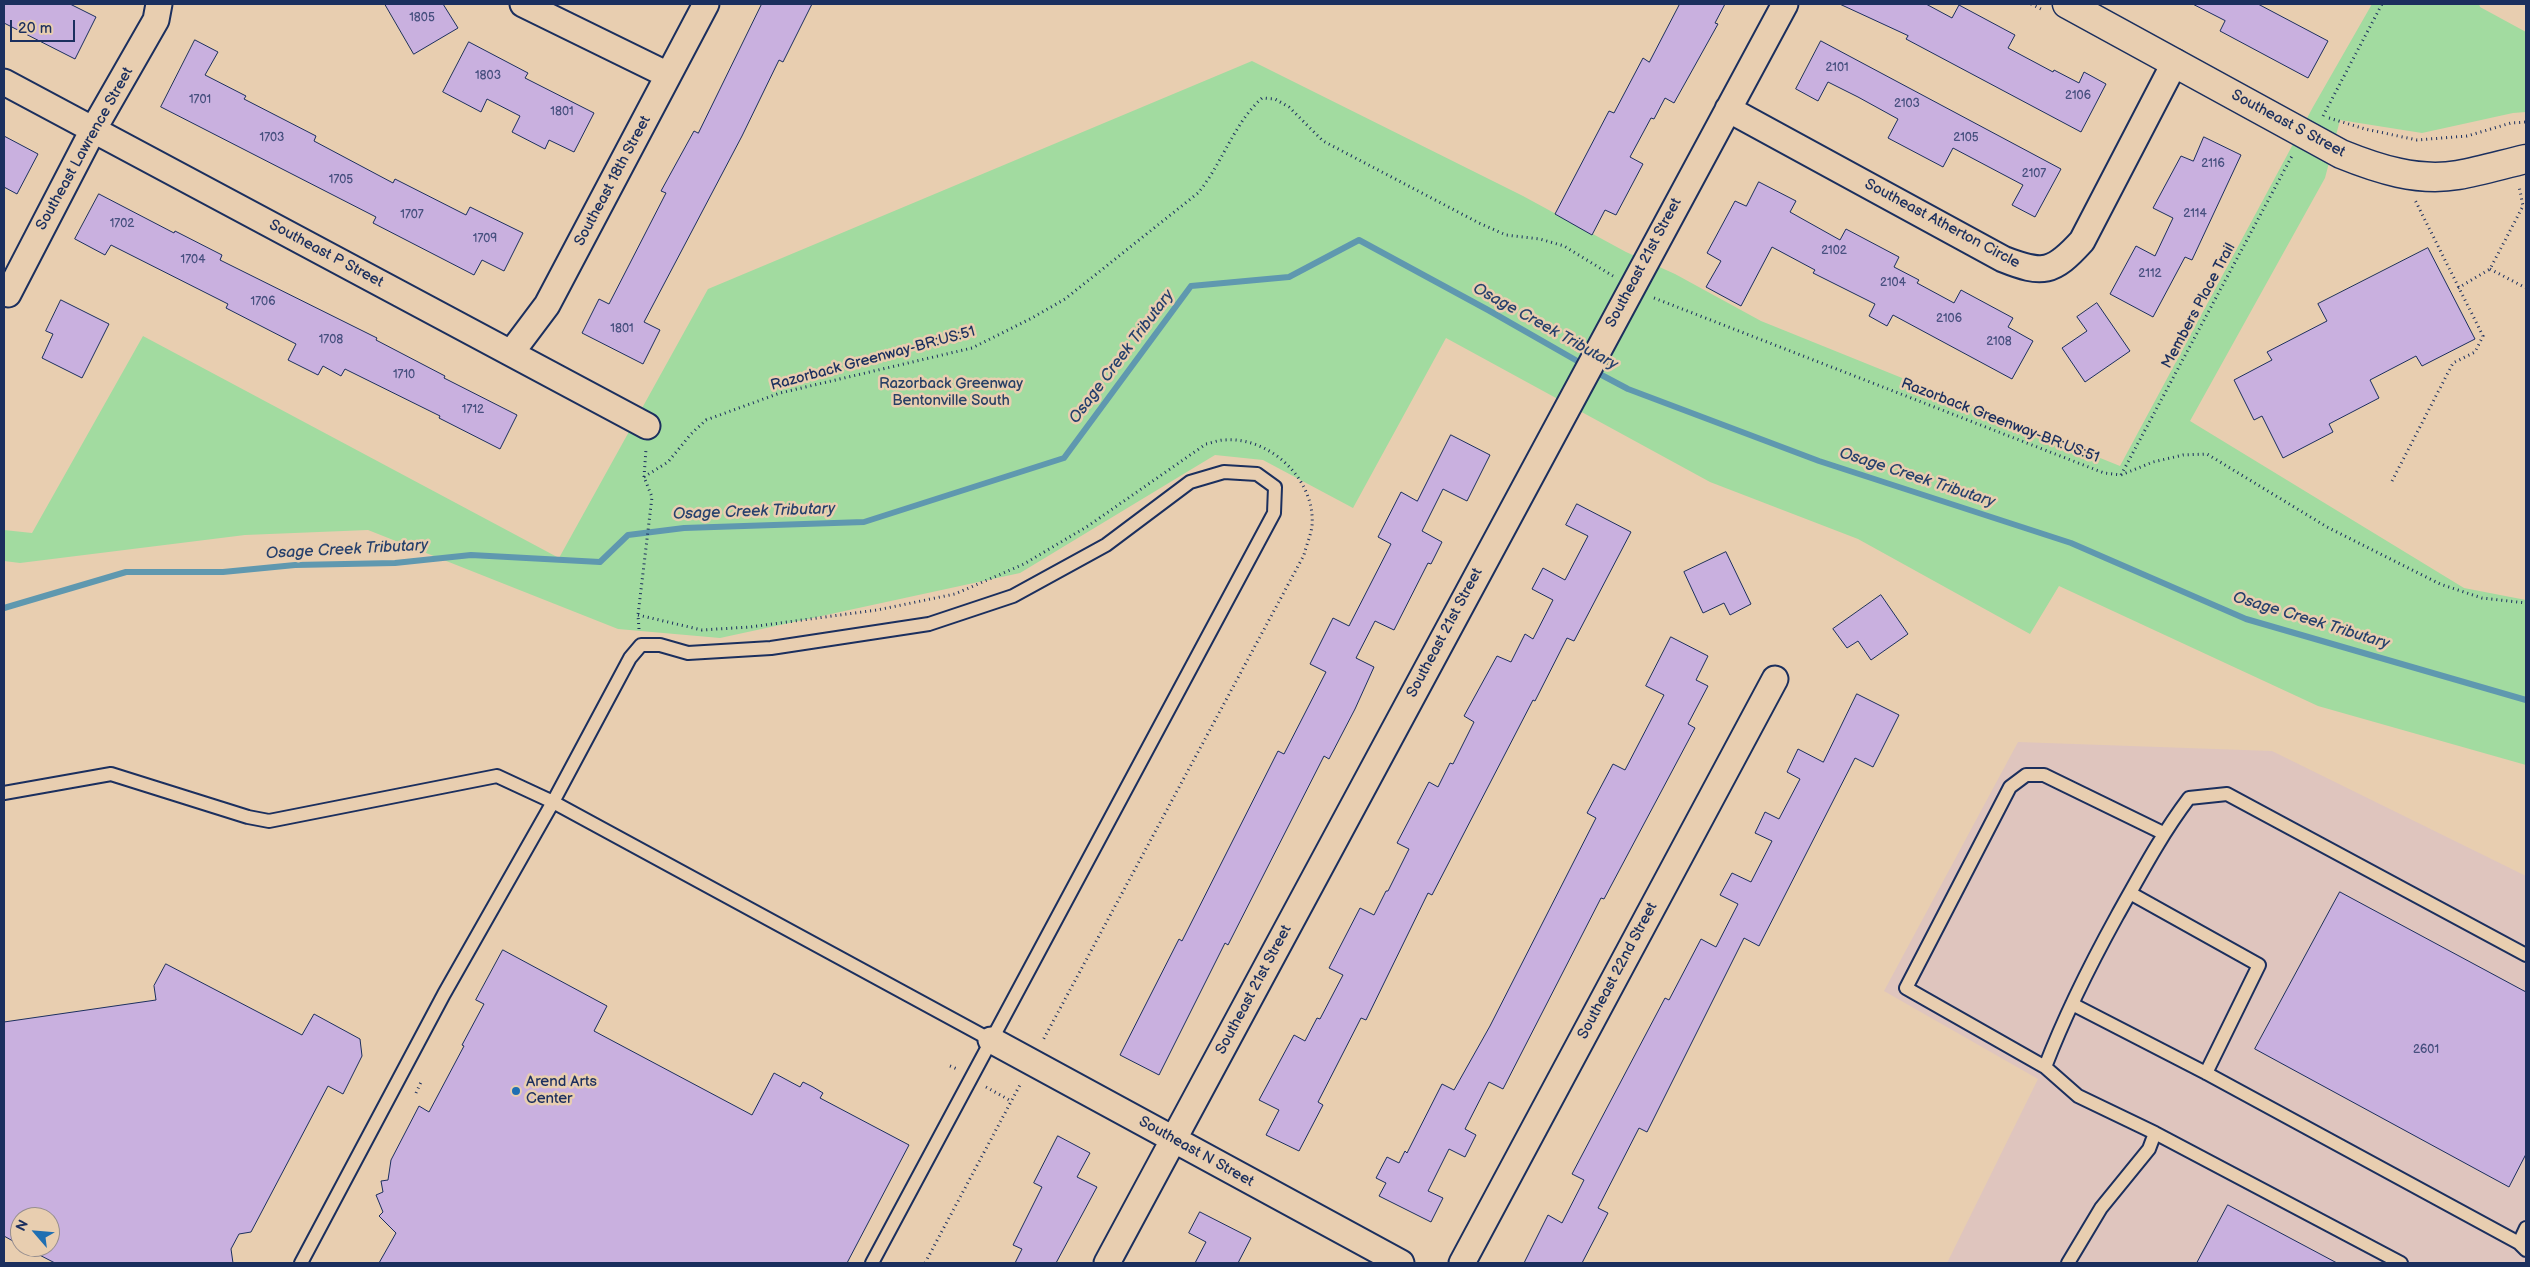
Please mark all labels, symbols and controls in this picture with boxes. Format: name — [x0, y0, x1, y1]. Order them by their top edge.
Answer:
scale bar — [12, 10, 78, 42]
house number: 1805 — [409, 11, 435, 25]
text: 20 m — [18, 19, 52, 38]
house number: 2101 — [1825, 61, 1849, 75]
street label: Southeast Lawrence Street — [33, 64, 137, 234]
house number: 1803 — [475, 69, 501, 83]
street label: Southeast S Street — [2228, 86, 2348, 162]
house number: 2106 — [2065, 89, 2091, 103]
house number: 1701 — [189, 93, 211, 107]
house number: 2103 — [1894, 97, 1920, 111]
house number: 1801 — [550, 105, 574, 119]
street label: Southeast 18th Street — [571, 113, 655, 249]
house number: 1703 — [260, 131, 284, 145]
house number: 2105 — [1953, 131, 1979, 145]
house number: 2116 — [2201, 157, 2225, 171]
house number: 2107 — [2022, 167, 2046, 181]
house number: 1705 — [329, 173, 353, 187]
street label: Southeast Atherton Circle — [1861, 175, 2023, 273]
street label: Southeast 21st Street — [1602, 195, 1686, 331]
house number: 2114 — [2183, 207, 2207, 221]
house number: 1707 — [400, 208, 424, 222]
street label: Southeast P Street — [266, 216, 386, 292]
house number: 1702 — [110, 217, 134, 231]
house number: 1709 — [473, 232, 497, 246]
street label: Members Place Trail — [2158, 240, 2240, 372]
house number: 2102 — [1821, 244, 1847, 258]
house number: 1704 — [181, 253, 205, 267]
house number: 2112 — [2138, 267, 2162, 281]
house number: 2104 — [1880, 276, 1906, 290]
water label: Osage Creek Tributary — [1469, 279, 1621, 375]
water label: Osage Creek Tributary — [1065, 286, 1179, 428]
house number: 1706 — [251, 295, 275, 309]
house number: 2106 — [1936, 312, 1962, 326]
house number: 1801 — [610, 322, 634, 336]
street label: Razorback Greenway-BR:US:51 — [769, 323, 977, 395]
house number: 1708 — [319, 333, 343, 347]
house number: 2108 — [1986, 335, 2012, 349]
house number: 1710 — [393, 368, 415, 382]
park label: Razorback Greenway Bentonville South — [879, 375, 1023, 410]
street label: Razorback Greenway-BR:US:51 — [1898, 375, 2102, 467]
house number: 1712 — [462, 403, 484, 417]
water label: Osage Creek Tributary — [1837, 444, 1997, 512]
water label: Osage Creek Tributary — [672, 500, 836, 524]
water label: Osage Creek Tributary — [265, 536, 429, 564]
street label: Southeast 21st Street — [1403, 565, 1487, 701]
water label: Osage Creek Tributary — [2230, 588, 2392, 654]
street label: Southeast 22nd Street — [1574, 900, 1662, 1042]
street label: Southeast 21st Street — [1212, 922, 1296, 1058]
house number: 2601 — [2413, 1043, 2439, 1057]
place label: Arend Arts Center — [526, 1073, 597, 1108]
marker: Arend Arts Center — [510, 1085, 522, 1097]
street label: Southeast N Street — [1135, 1113, 1257, 1191]
north arrow — [10, 1207, 60, 1257]
text: N — [12, 1217, 32, 1234]

